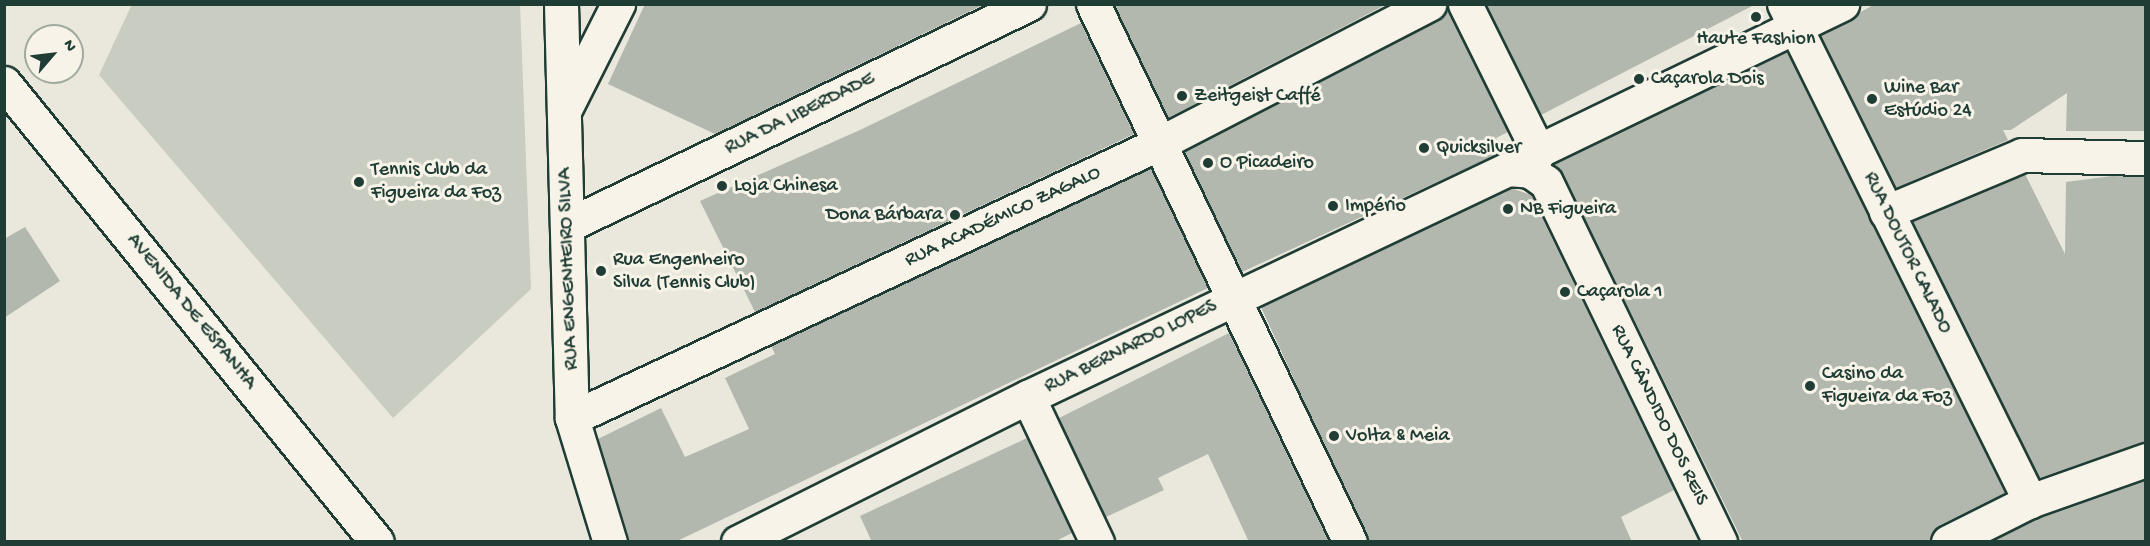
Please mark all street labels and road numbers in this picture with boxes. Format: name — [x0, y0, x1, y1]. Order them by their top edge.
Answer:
street label: RUA DA LIBERDADE — [721, 67, 879, 161]
street label: RUA ACADÉMICO ZAGALO — [901, 161, 1105, 273]
street label: RUA ENGENHEIRO SILVA — [553, 167, 585, 371]
street label: RUA DOUTOR CALADO — [1857, 168, 1957, 338]
street label: AVENIDA DE ESPANHA — [121, 229, 261, 395]
street label: RUA BERNARDO LOPES — [1041, 295, 1221, 399]
street label: RUA CÂNDIDO DOS REIS — [1605, 321, 1713, 509]

